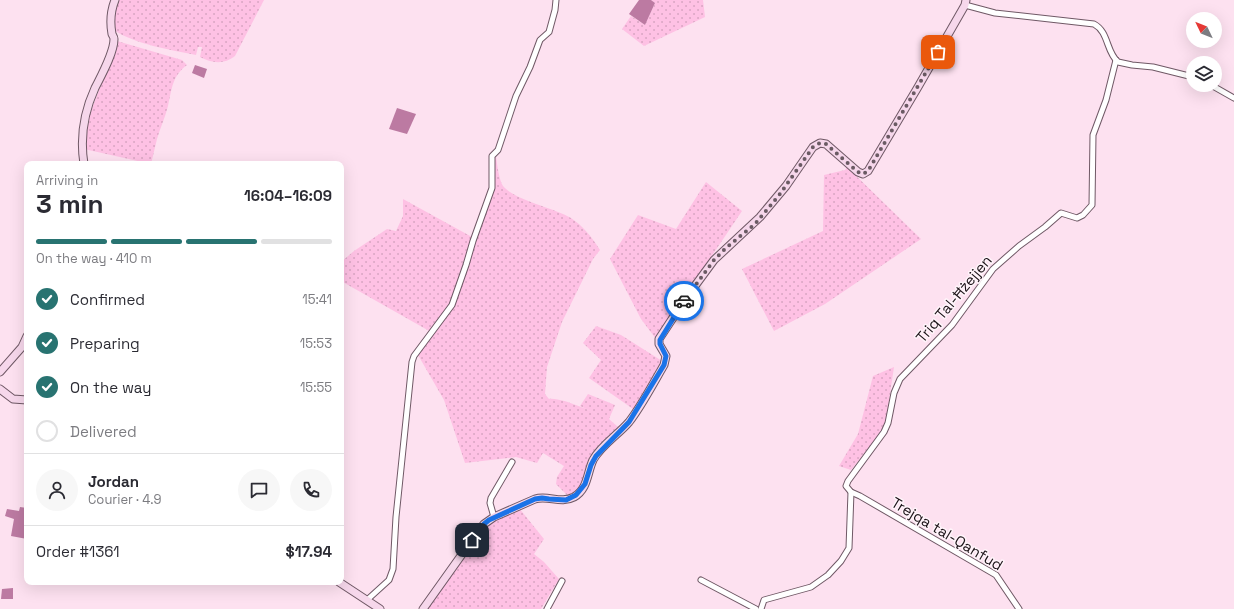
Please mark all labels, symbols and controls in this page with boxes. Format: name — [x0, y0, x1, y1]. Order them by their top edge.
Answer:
north arrow — [1186, 12, 1222, 48]
map controls — [1186, 12, 1222, 92]
pin — [921, 35, 955, 69]
icon: bag — [927, 41, 949, 63]
button: layers — [1186, 56, 1222, 92]
text: Arriving in — [36, 172, 98, 189]
text: 16:04–16:09 — [244, 186, 332, 205]
text: 3 min — [36, 187, 104, 221]
text: On the way · 410 m — [36, 250, 152, 267]
street label: Triq Tal-Ħżejjen — [911, 251, 996, 346]
courier — [664, 281, 704, 321]
icon: check — [36, 288, 58, 310]
text: Confirmed — [70, 290, 145, 309]
icon: car — [673, 290, 695, 312]
text: 15:41 — [302, 291, 332, 308]
icon: check — [36, 332, 58, 354]
text: Preparing — [70, 334, 140, 353]
text: 15:53 — [300, 335, 332, 352]
icon: check — [36, 376, 58, 398]
text: On the way — [70, 378, 151, 397]
text: 15:55 — [300, 379, 332, 396]
text: Delivered — [70, 422, 137, 441]
button: person — [36, 469, 78, 511]
button: chat — [238, 469, 280, 511]
button: phone — [290, 469, 332, 511]
text: Jordan — [88, 472, 139, 491]
text: Courier · 4.9 — [88, 491, 162, 508]
street label: Trejqa tal-Qanfud — [888, 493, 1007, 574]
pin — [455, 523, 489, 557]
icon: home — [461, 529, 483, 551]
text: Order #1361 — [36, 542, 120, 561]
text: $17.94 — [286, 542, 332, 561]

